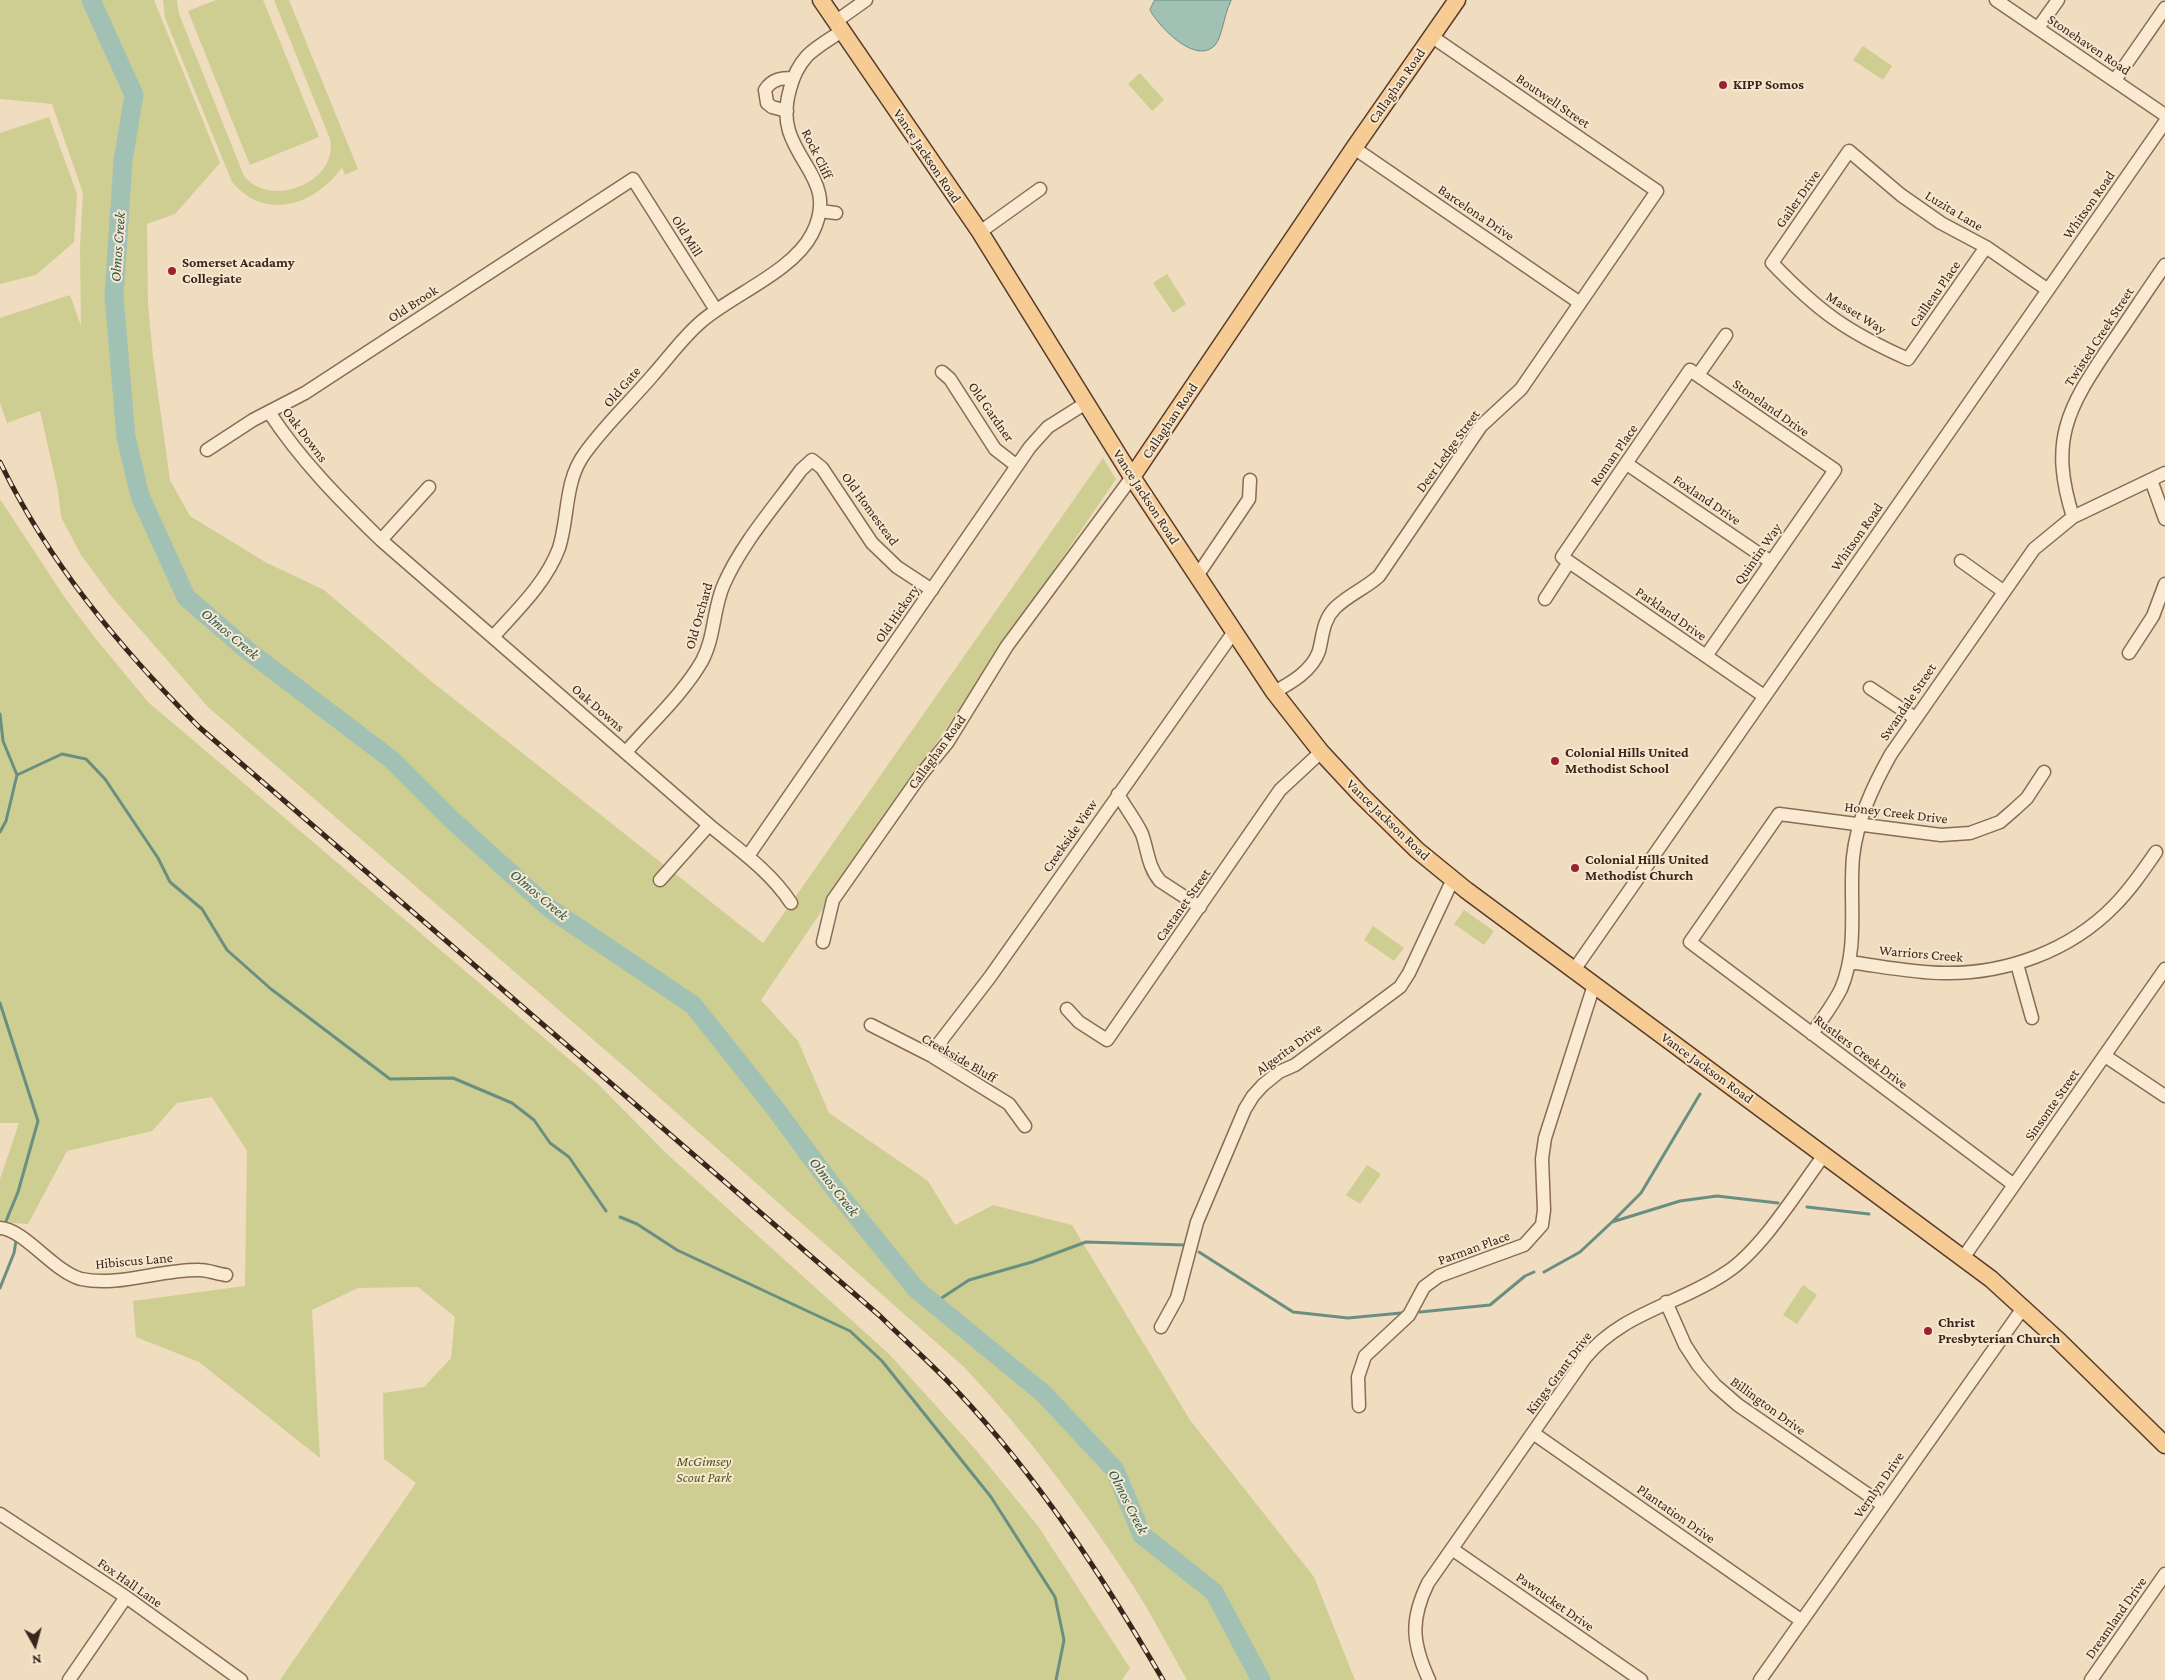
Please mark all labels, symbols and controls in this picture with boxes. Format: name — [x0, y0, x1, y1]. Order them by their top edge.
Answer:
street label: Stonehaven Road — [2044, 11, 2134, 79]
street label: Callaghan Road — [1365, 45, 1429, 127]
street label: Boutwell Street — [1513, 70, 1593, 132]
place label: KIPP Somos — [1733, 77, 1804, 93]
marker: KIPP Somos — [1717, 79, 1729, 91]
street label: Vance Jackson Road — [889, 106, 965, 206]
street label: Rock Cliff — [798, 126, 836, 182]
street label: Gailer Drive — [1772, 167, 1824, 231]
street label: Whitson Road — [2059, 168, 2119, 242]
street label: Barcelona Drive — [1435, 181, 1517, 245]
street label: Luzita Lane — [1922, 187, 1986, 235]
water label: Olmos Creek — [107, 211, 129, 283]
street label: Old Mill — [668, 212, 706, 260]
place label: Somerset Acadamy Collegiate — [182, 255, 295, 288]
street label: Cailleau Place — [1906, 257, 1964, 331]
marker: Somerset Acadamy Collegiate — [166, 265, 178, 277]
street label: Old Brook — [385, 282, 441, 326]
street label: Twisted Creek Street — [2061, 284, 2137, 390]
street label: Masset Way — [1823, 288, 1889, 338]
street label: Old Gate — [600, 363, 644, 411]
street label: Stoneland Drive — [1729, 375, 1813, 441]
street label: Old Gardner — [964, 379, 1018, 445]
street label: Callaghan Road — [1138, 380, 1202, 462]
street label: Oak Downs — [279, 404, 331, 466]
street label: Deer Ledge Street — [1412, 406, 1484, 496]
street label: Roman Place — [1587, 421, 1641, 489]
street label: Vance Jackson Road — [1109, 446, 1183, 548]
street label: Old Homestead — [838, 469, 902, 549]
street label: Foxland Drive — [1670, 471, 1744, 529]
street label: Whitson Road — [1827, 500, 1887, 574]
street label: Quintin Way — [1731, 520, 1785, 588]
street label: Old Orchard — [681, 581, 717, 651]
street label: Old Hickory — [871, 582, 923, 646]
street label: Parkland Drive — [1632, 583, 1710, 645]
water label: Olmos Creek — [197, 605, 263, 663]
street label: Swandale Street — [1876, 660, 1940, 744]
street label: Oak Downs — [568, 680, 628, 736]
street label: Callaghan Road — [904, 712, 970, 792]
place label: Colonial Hills United Methodist School — [1565, 745, 1689, 778]
marker: Colonial Hills United Methodist School — [1549, 755, 1561, 767]
street label: Vance Jackson Road — [1343, 776, 1433, 864]
street label: Creekside View — [1039, 796, 1101, 876]
street label: Honey Creek Drive — [1843, 798, 1949, 828]
place label: Colonial Hills United Methodist Church — [1585, 852, 1709, 884]
marker: Colonial Hills United Methodist Church — [1569, 862, 1581, 874]
street label: Castanet Street — [1152, 865, 1214, 945]
water label: Olmos Creek — [506, 866, 572, 924]
street label: Warriors Creek — [1878, 942, 1964, 966]
street label: Rustlers Creek Drive — [1811, 1011, 1911, 1093]
street label: Algerita Drive — [1253, 1020, 1325, 1078]
street label: Vance Jackson Road — [1658, 1029, 1756, 1107]
street label: Creekside Bluff — [918, 1030, 1000, 1086]
street label: Sinsonte Street — [2021, 1066, 2083, 1144]
water label: Olmos Creek — [805, 1154, 863, 1220]
street label: Parman Place — [1436, 1227, 1512, 1269]
street label: Hibiscus Lane — [95, 1249, 173, 1273]
place label: Christ Presbyterian Church — [1938, 1315, 2060, 1348]
marker: Christ Presbyterian Church — [1922, 1325, 1934, 1337]
street label: Kings Grant Drive — [1522, 1328, 1596, 1418]
street label: Billington Drive — [1727, 1373, 1809, 1439]
street label: Vernlyn Drive — [1850, 1449, 1908, 1521]
park label: McGimsey Scout Park — [676, 1454, 732, 1486]
water label: Olmos Creek — [1104, 1467, 1152, 1537]
street label: Plantation Drive — [1634, 1481, 1718, 1547]
street label: Fox Hall Lane — [94, 1555, 166, 1611]
street label: Pawtucket Drive — [1513, 1569, 1597, 1635]
street label: Dreamland Drive — [2082, 1574, 2150, 1662]
north arrow — [10, 1620, 60, 1670]
text: N — [31, 1651, 43, 1668]

